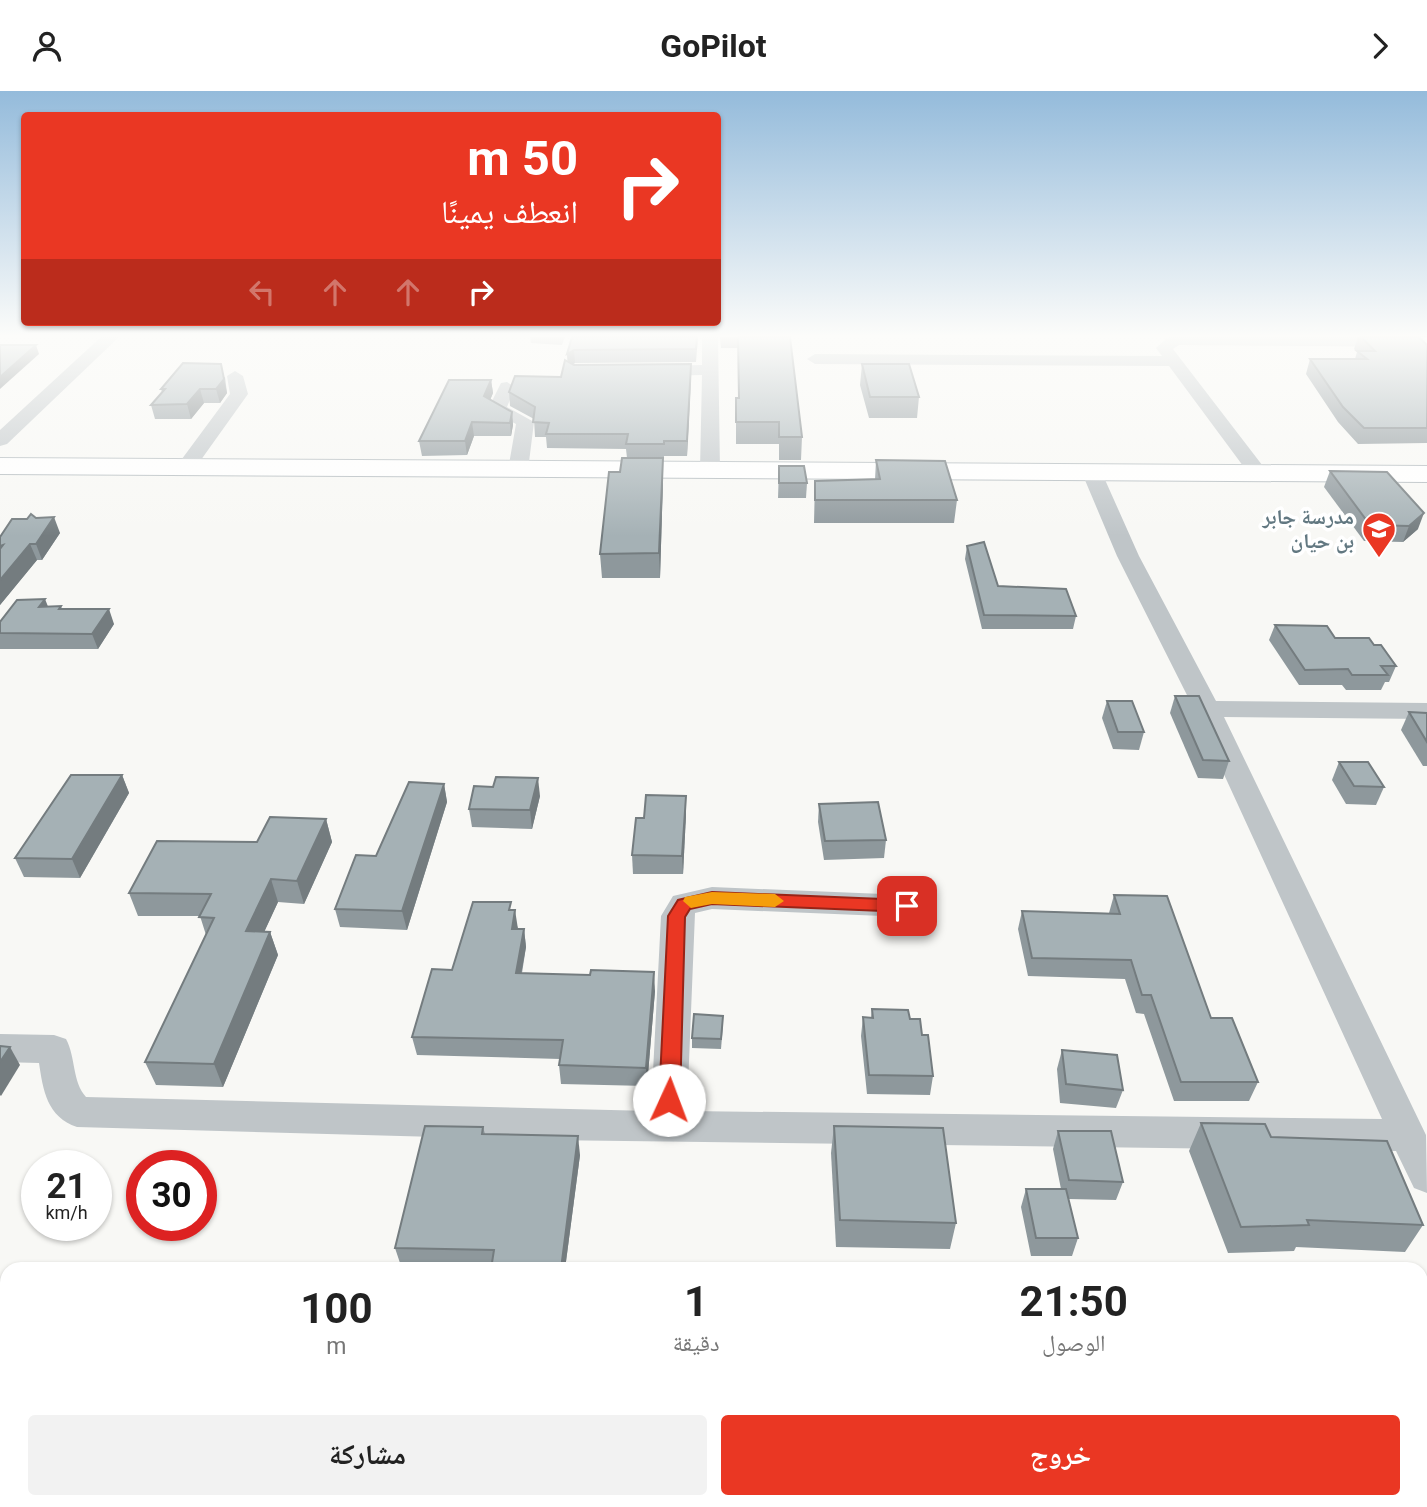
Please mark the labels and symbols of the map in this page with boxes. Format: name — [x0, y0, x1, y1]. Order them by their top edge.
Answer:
place label: مدرسة جابر بن حيان — [1262, 505, 1354, 554]
school or university icon: مدرسة جابر بن حيان — [1360, 510, 1398, 559]
pin — [877, 876, 937, 936]
position arrow — [632, 1063, 706, 1137]
speed limit sign: 30 — [126, 1150, 217, 1241]

